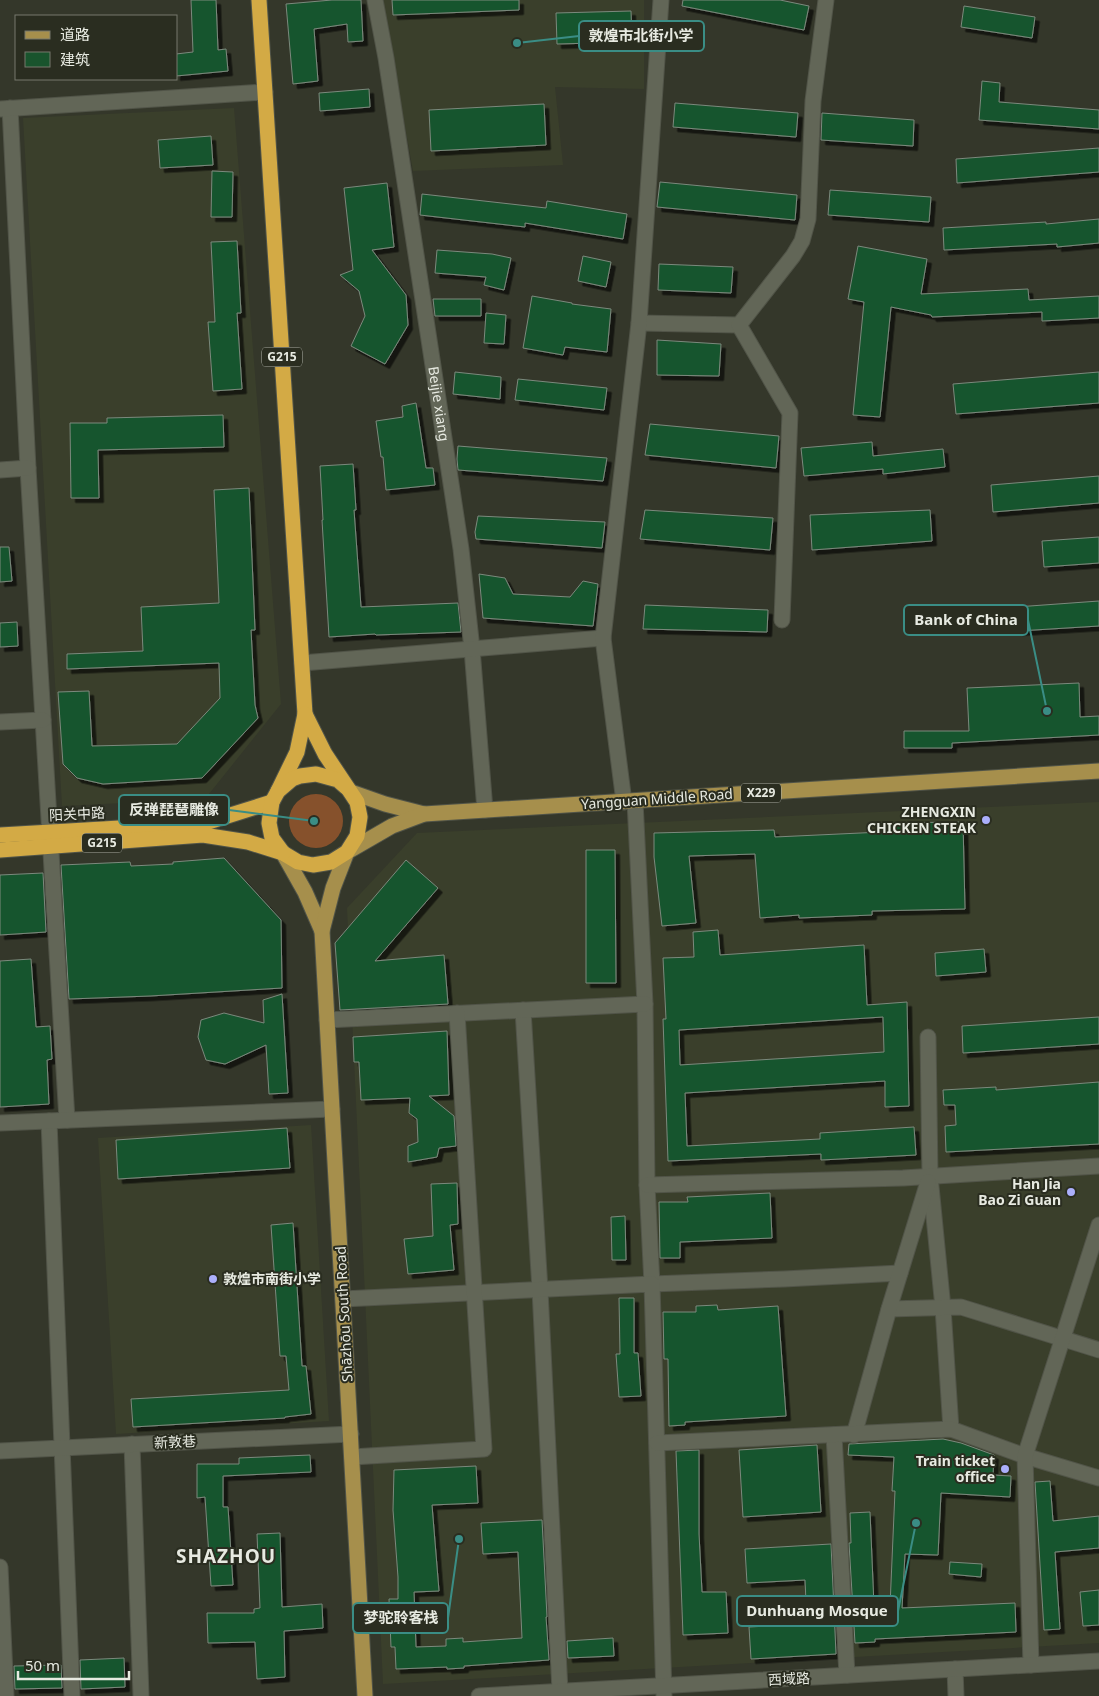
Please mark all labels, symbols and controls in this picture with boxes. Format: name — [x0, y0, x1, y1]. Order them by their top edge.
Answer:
legend — [15, 15, 178, 80]
callout: 敦煌市北街小学 — [579, 21, 704, 51]
text: 道路 — [60, 24, 90, 44]
text: 敦煌市北街小学 — [588, 25, 694, 45]
text: 建筑 — [60, 49, 90, 69]
road number: G215 — [262, 348, 302, 367]
street label: Beijie xiang — [424, 365, 454, 443]
callout: Bank of China — [904, 605, 1028, 635]
text: Bank of China — [914, 609, 1018, 629]
street label: Yangguan Middle Road — [580, 784, 733, 813]
road number: X229 — [741, 784, 781, 802]
callout: 反弹琵琶雕像 — [119, 795, 229, 825]
text: 反弹琵琶雕像 — [129, 799, 219, 819]
place label: ZHENGXIN CHICKEN STEAK — [867, 802, 977, 837]
street label: 阳关中路 — [49, 803, 105, 824]
marker: ZHENGXIN CHICKEN STEAK — [980, 814, 992, 826]
road number: G215 — [82, 834, 122, 852]
place label: Han Jia Bao Zi Guan — [978, 1174, 1061, 1209]
marker: Han Jia Bao Zi Guan — [1065, 1186, 1077, 1198]
street label: Shāzhōu South Road — [330, 1246, 357, 1382]
place label: 敦煌市南街小学 — [223, 1269, 321, 1288]
marker: 敦煌市南街小学 — [207, 1273, 219, 1285]
street label: 新敦巷 — [154, 1431, 196, 1452]
place label: Train ticket office — [916, 1451, 995, 1486]
marker: Train ticket office — [999, 1463, 1011, 1475]
district label: SHAZHOU — [176, 1543, 276, 1569]
callout: Dunhuang Mosque — [737, 1596, 898, 1626]
text: Dunhuang Mosque — [746, 1600, 888, 1620]
callout: 梦驼聆客栈 — [353, 1603, 448, 1633]
text: 梦驼聆客栈 — [363, 1607, 439, 1627]
scale bar — [18, 1648, 129, 1680]
text: 50 m — [25, 1655, 60, 1675]
street label: 西域路 — [768, 1668, 810, 1689]

